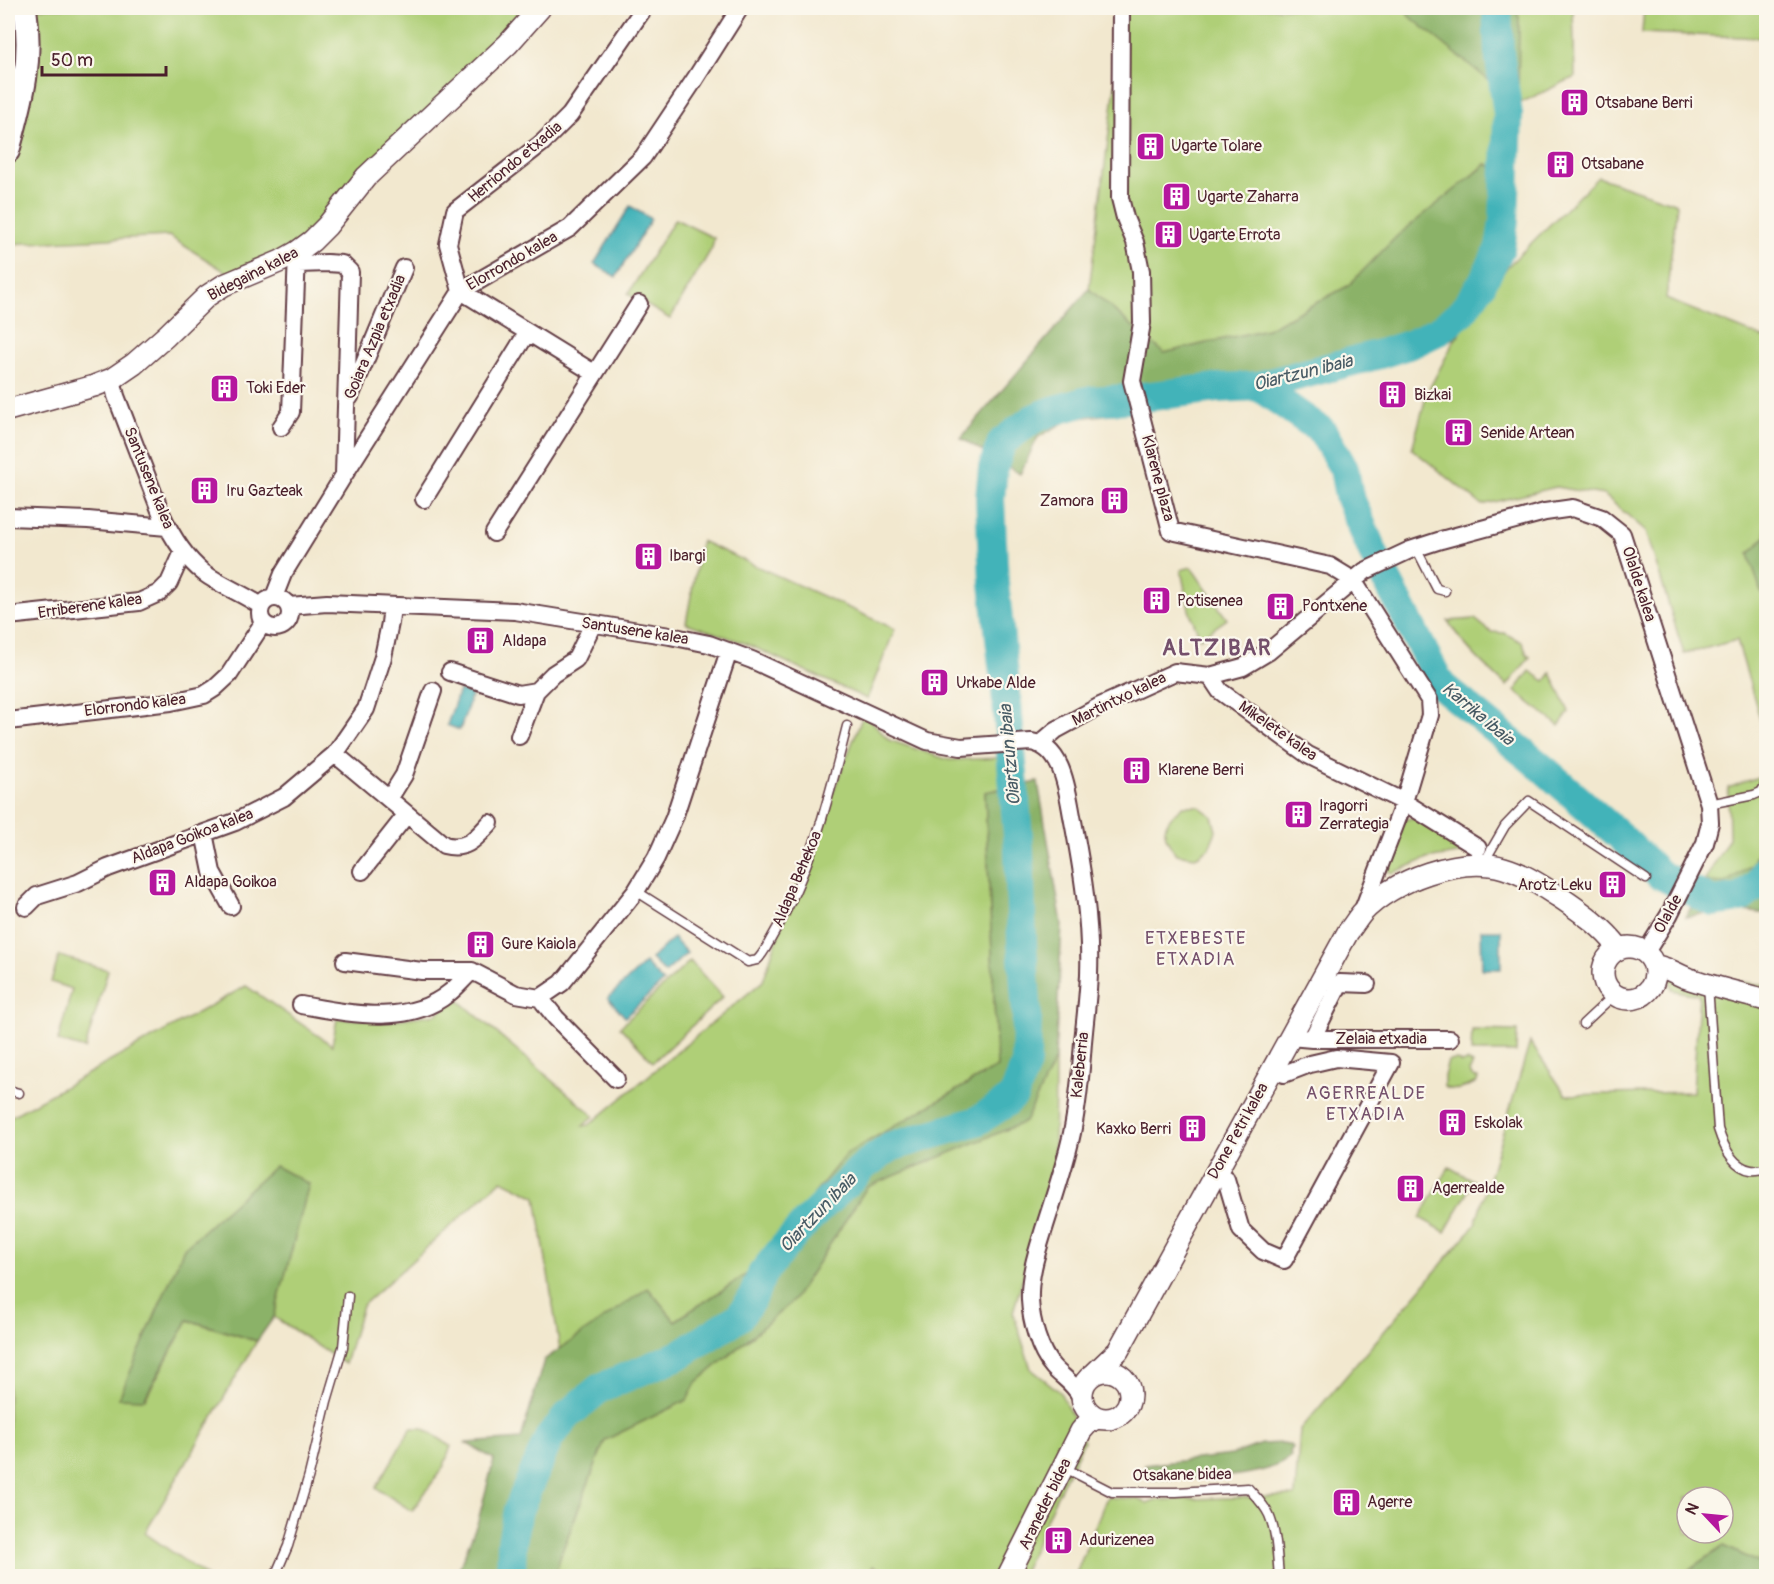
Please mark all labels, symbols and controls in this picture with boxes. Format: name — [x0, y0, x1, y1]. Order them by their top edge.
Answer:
scale bar — [42, 39, 166, 77]
text: 50 m — [51, 49, 93, 72]
building icon: Otsabane Berri — [1558, 87, 1590, 119]
place label: Otsabane Berri — [1595, 93, 1693, 113]
street label: Herriondo etxadia — [464, 117, 566, 207]
building icon: Ugarte Tolare — [1134, 130, 1166, 162]
place label: Ugarte Tolare — [1171, 136, 1262, 156]
building icon: Otsabane — [1544, 148, 1576, 180]
place label: Otsabane — [1581, 154, 1644, 174]
building icon: Ugarte Zaharra — [1160, 181, 1192, 213]
place label: Ugarte Zaharra — [1197, 187, 1299, 207]
building icon: Ugarte Errota — [1152, 219, 1184, 251]
place label: Ugarte Errota — [1189, 225, 1281, 245]
street label: Elorrondo kalea — [463, 227, 561, 295]
street label: Bidegaina kalea — [204, 243, 302, 305]
street label: Goiara Azpia etxadia — [340, 271, 410, 403]
water label: Oiartzun ibaia — [1251, 349, 1356, 396]
building icon: Toki Eder — [209, 372, 241, 404]
place label: Toki Eder — [246, 378, 306, 398]
building icon: Bizkai — [1377, 379, 1409, 411]
place label: Bizkai — [1414, 385, 1451, 405]
building icon: Senide Artean — [1443, 417, 1475, 449]
place label: Senide Artean — [1480, 423, 1575, 443]
street label: Santusene kalea — [119, 424, 179, 532]
street label: Klarene plaza — [1137, 432, 1179, 524]
building icon: Iru Gazteak — [189, 475, 221, 507]
place label: Iru Gazteak — [226, 481, 303, 501]
building icon: Zamora — [1099, 485, 1131, 517]
place label: Zamora — [1040, 491, 1094, 511]
building icon: Ibargi — [632, 540, 664, 572]
street label: Olalde kalea — [1617, 544, 1661, 624]
place label: Ibargi — [669, 546, 706, 566]
building icon: Potisenea — [1140, 585, 1172, 617]
street label: Erriberene kalea — [37, 589, 143, 623]
building icon: Pontxene — [1265, 590, 1297, 622]
place label: Potisenea — [1177, 591, 1243, 611]
place label: Pontxene — [1302, 596, 1367, 616]
street label: Santusene kalea — [580, 613, 690, 649]
building icon: Aldapa — [465, 625, 497, 657]
place label: Aldapa — [502, 631, 546, 651]
district label: ALTZIBAR — [1162, 634, 1272, 662]
building icon: Urkabe Alde — [919, 667, 951, 699]
street label: Martintxo kalea — [1069, 668, 1169, 730]
place label: Urkabe Alde — [956, 673, 1036, 693]
water label: Karrika ibaia — [1437, 677, 1520, 752]
street label: Elorrondo kalea — [83, 689, 187, 721]
street label: Mikelete kalea — [1235, 697, 1321, 765]
water label: Oiartzun ibaia — [994, 702, 1026, 806]
building icon: Klarene Berri — [1121, 754, 1153, 786]
place label: Klarene Berri — [1158, 760, 1244, 780]
place label: Iragorri Zerrategia — [1319, 796, 1389, 834]
building icon: Iragorri Zerrategia — [1282, 799, 1314, 831]
street label: Aldapa Goikoa kalea — [128, 803, 256, 869]
street label: Aldapa Behekoa — [768, 828, 826, 930]
building icon: Aldapa Goikoa — [147, 866, 179, 898]
building icon: Arotz Leku — [1597, 869, 1629, 901]
place label: Aldapa Goikoa — [184, 872, 277, 892]
place label: Arotz Leku — [1518, 875, 1592, 895]
street label: Olalde — [1649, 891, 1687, 937]
district label: ETXEBESTE ETXADIA — [1145, 927, 1247, 971]
building icon: Gure Kaiola — [464, 928, 496, 960]
place label: Gure Kaiola — [501, 934, 576, 954]
street label: Zelaia etxadia — [1335, 1029, 1427, 1049]
street label: Kaleberria — [1067, 1031, 1093, 1099]
street label: Done Petri kalea — [1203, 1079, 1273, 1183]
district label: AGERREALDE ETXADIA — [1306, 1082, 1426, 1126]
building icon: Eskolak — [1437, 1107, 1469, 1139]
building icon: Kaxko Berri — [1176, 1113, 1208, 1145]
place label: Eskolak — [1474, 1113, 1523, 1133]
place label: Kaxko Berri — [1096, 1119, 1171, 1139]
water label: Oiartzun ibaia — [775, 1167, 863, 1257]
building icon: Agerrealde — [1395, 1172, 1427, 1204]
place label: Agerrealde — [1432, 1178, 1505, 1198]
street label: Araneder bidea — [1014, 1455, 1076, 1553]
street label: Otsakane bidea — [1132, 1464, 1232, 1486]
north arrow — [1675, 1485, 1735, 1545]
building icon: Agerre — [1330, 1486, 1362, 1518]
place label: Agerre — [1367, 1492, 1412, 1512]
text: N — [1681, 1499, 1704, 1518]
building icon: Adurizenea — [1042, 1524, 1074, 1556]
place label: Adurizenea — [1079, 1530, 1154, 1550]

